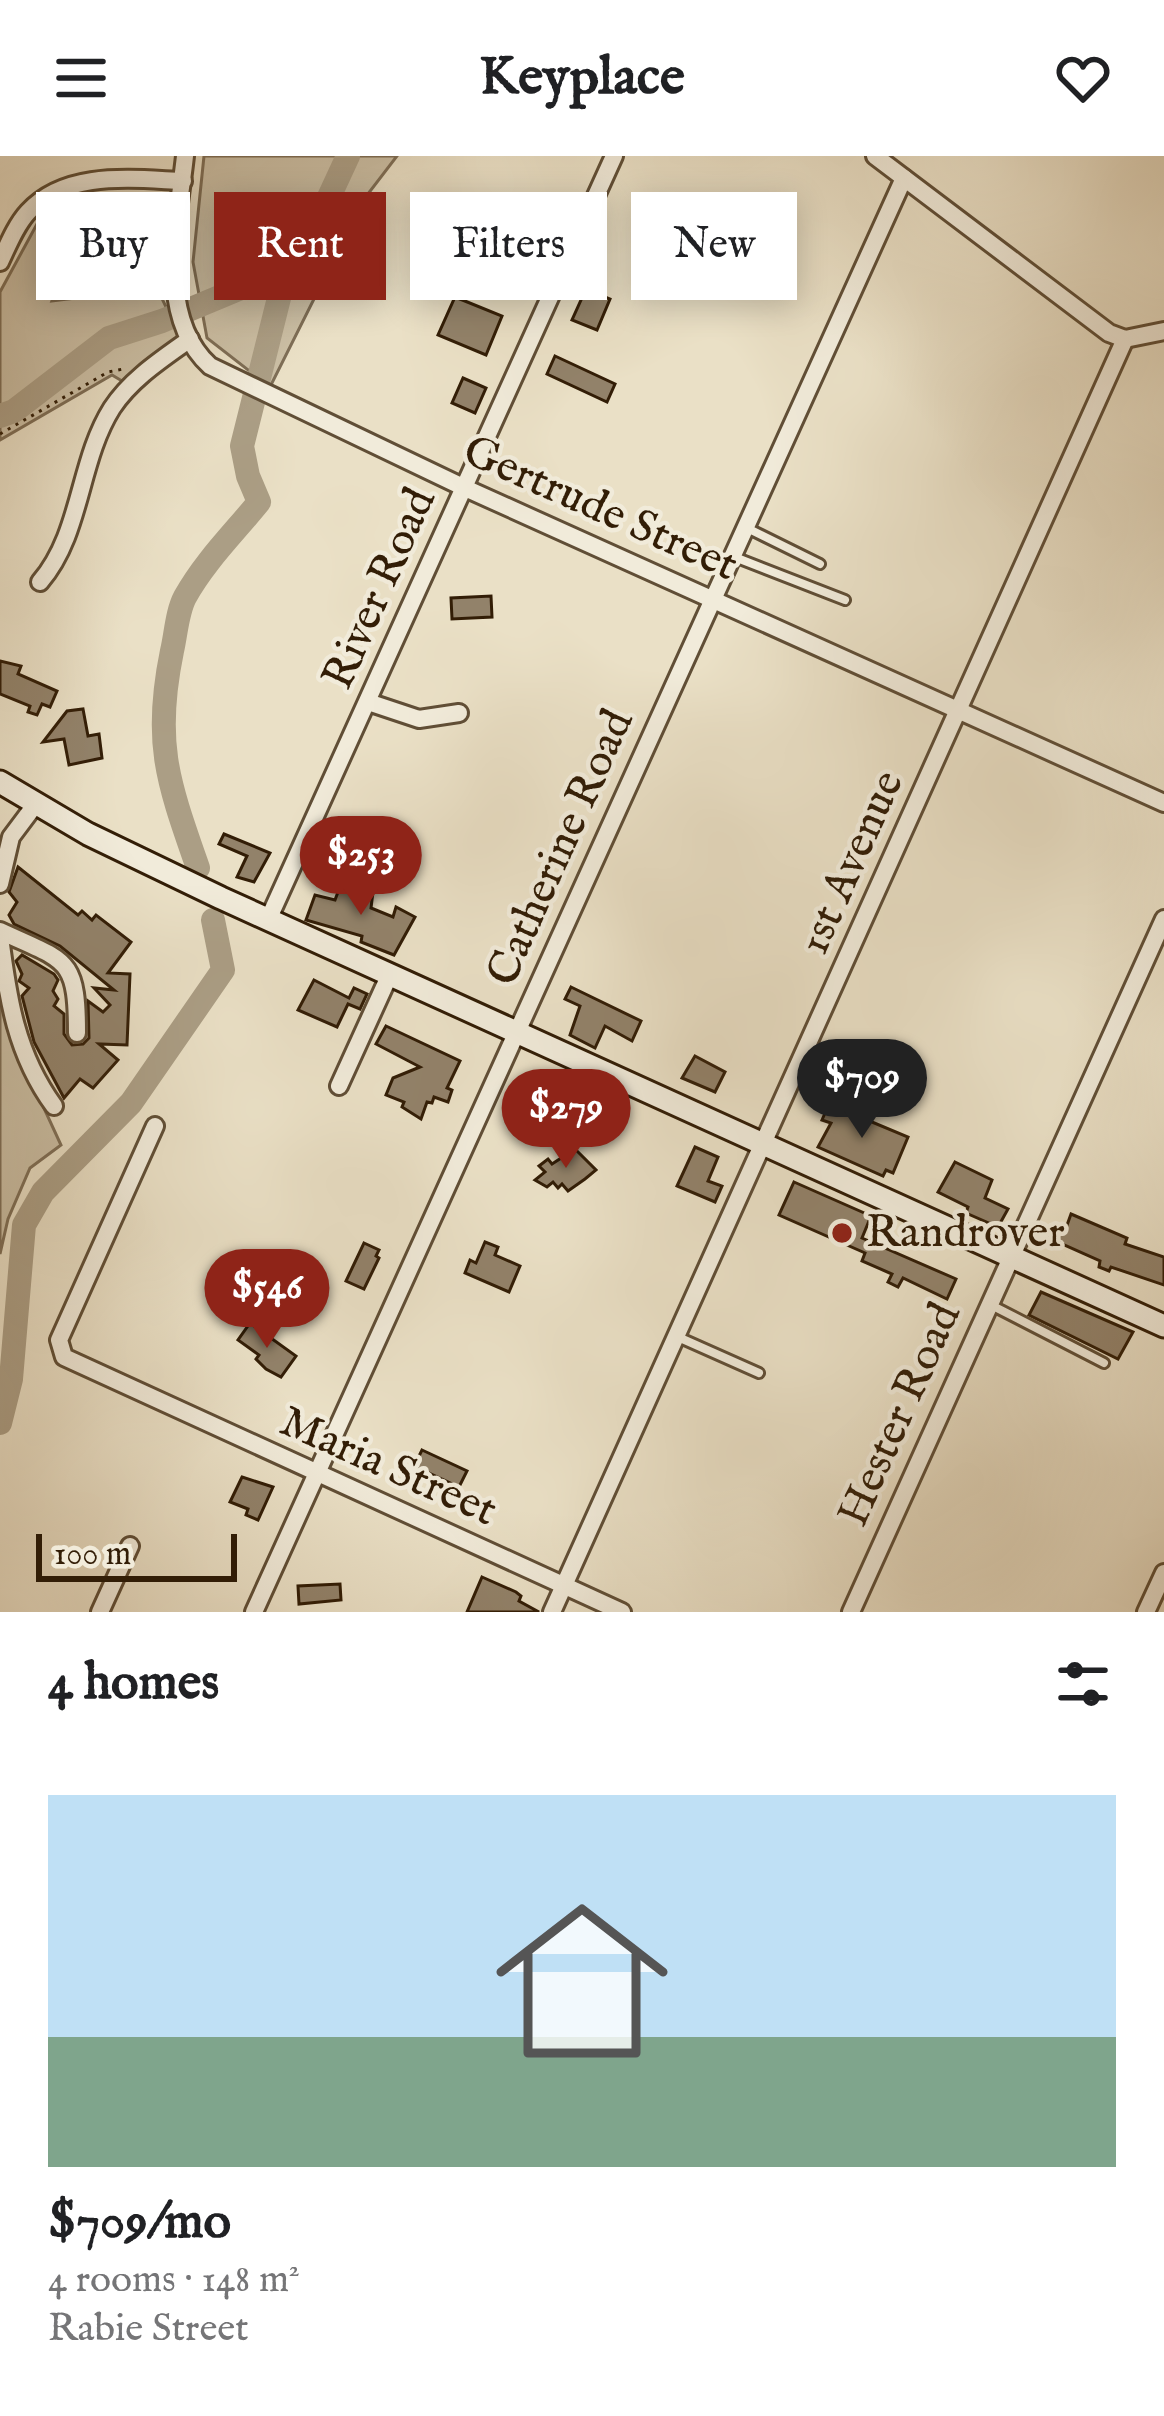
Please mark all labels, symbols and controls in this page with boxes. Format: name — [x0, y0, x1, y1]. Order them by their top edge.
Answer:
text: Keyplace — [479, 44, 685, 113]
icon: menu — [48, 45, 114, 111]
icon: heart — [1050, 45, 1116, 111]
chip: Buy — [36, 192, 190, 300]
chip: Rent — [214, 192, 386, 300]
chip: Filters — [410, 192, 607, 300]
chip: New — [631, 192, 797, 300]
street label: Gertrude Street — [454, 423, 746, 595]
street label: River Road — [310, 479, 450, 698]
street label: Catherine Road — [475, 700, 648, 995]
street label: 1st Avenue — [786, 762, 918, 964]
pin: $253 — [290, 816, 432, 918]
text: $253 — [327, 830, 395, 879]
pin: $709 — [791, 1039, 933, 1141]
text: $709 — [824, 1053, 900, 1102]
pin: $279 — [495, 1069, 637, 1171]
text: $279 — [529, 1083, 603, 1132]
place label: Randrover — [866, 1205, 1065, 1262]
marker: Randrover — [829, 1220, 855, 1246]
pin: $546 — [196, 1249, 338, 1351]
text: $546 — [231, 1263, 303, 1312]
street label: Hester Road — [825, 1293, 975, 1536]
street label: Maria Street — [271, 1394, 505, 1540]
scale bar — [36, 1528, 237, 1581]
text: 100 m — [54, 1534, 131, 1576]
icon: filters — [1050, 1651, 1116, 1717]
text: 4 homes — [48, 1652, 219, 1717]
icon: home — [474, 1873, 690, 2089]
text: $709/mo — [48, 2191, 231, 2256]
text: 4 rooms · 148 m² — [48, 2256, 300, 2305]
text: Rabie Street — [48, 2305, 249, 2354]

